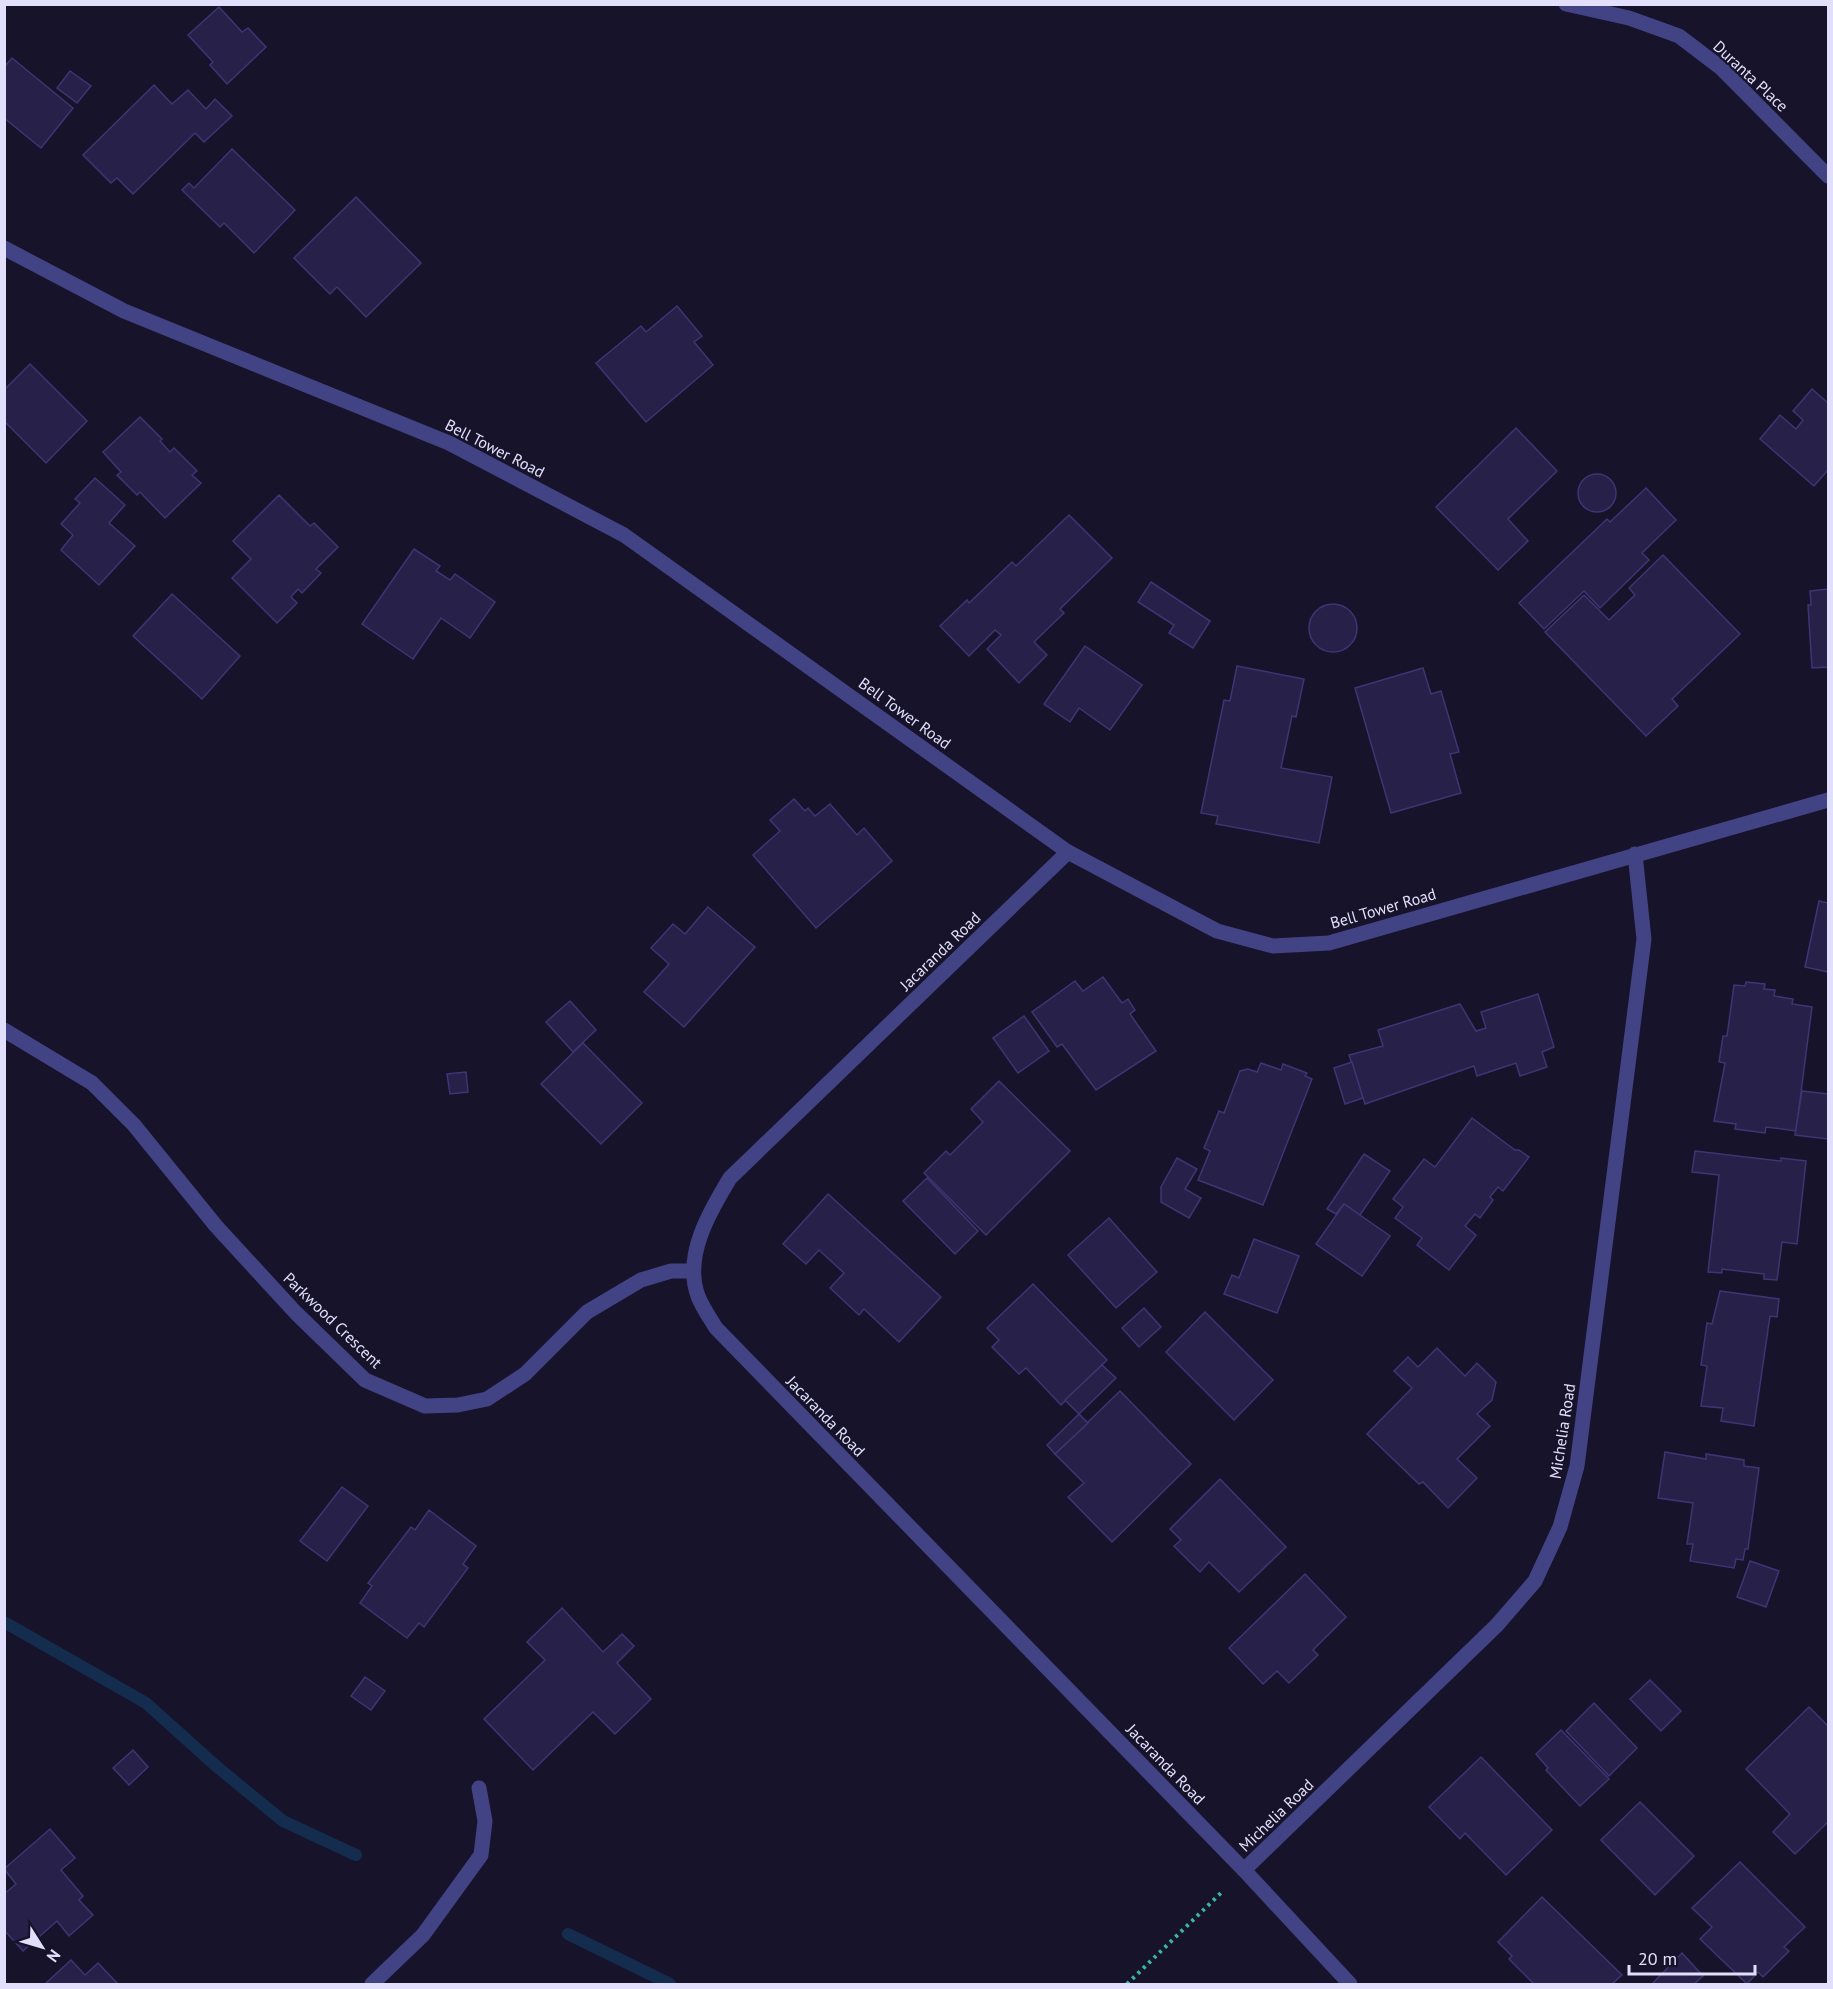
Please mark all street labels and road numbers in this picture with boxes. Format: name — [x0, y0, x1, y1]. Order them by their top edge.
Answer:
street label: Duranta Place — [1709, 36, 1793, 116]
street label: Bell Tower Road — [442, 414, 548, 482]
street label: Bell Tower Road — [855, 673, 955, 753]
street label: Bell Tower Road — [1328, 883, 1438, 933]
street label: Jacaranda Road — [895, 907, 985, 995]
street label: Parkwood Crescent — [280, 1268, 387, 1373]
street label: Jacaranda Road — [782, 1371, 870, 1461]
street label: Michelia Road — [1545, 1382, 1579, 1480]
street label: Jacaranda Road — [1122, 1719, 1210, 1809]
street label: Michelia Road — [1234, 1774, 1318, 1856]

